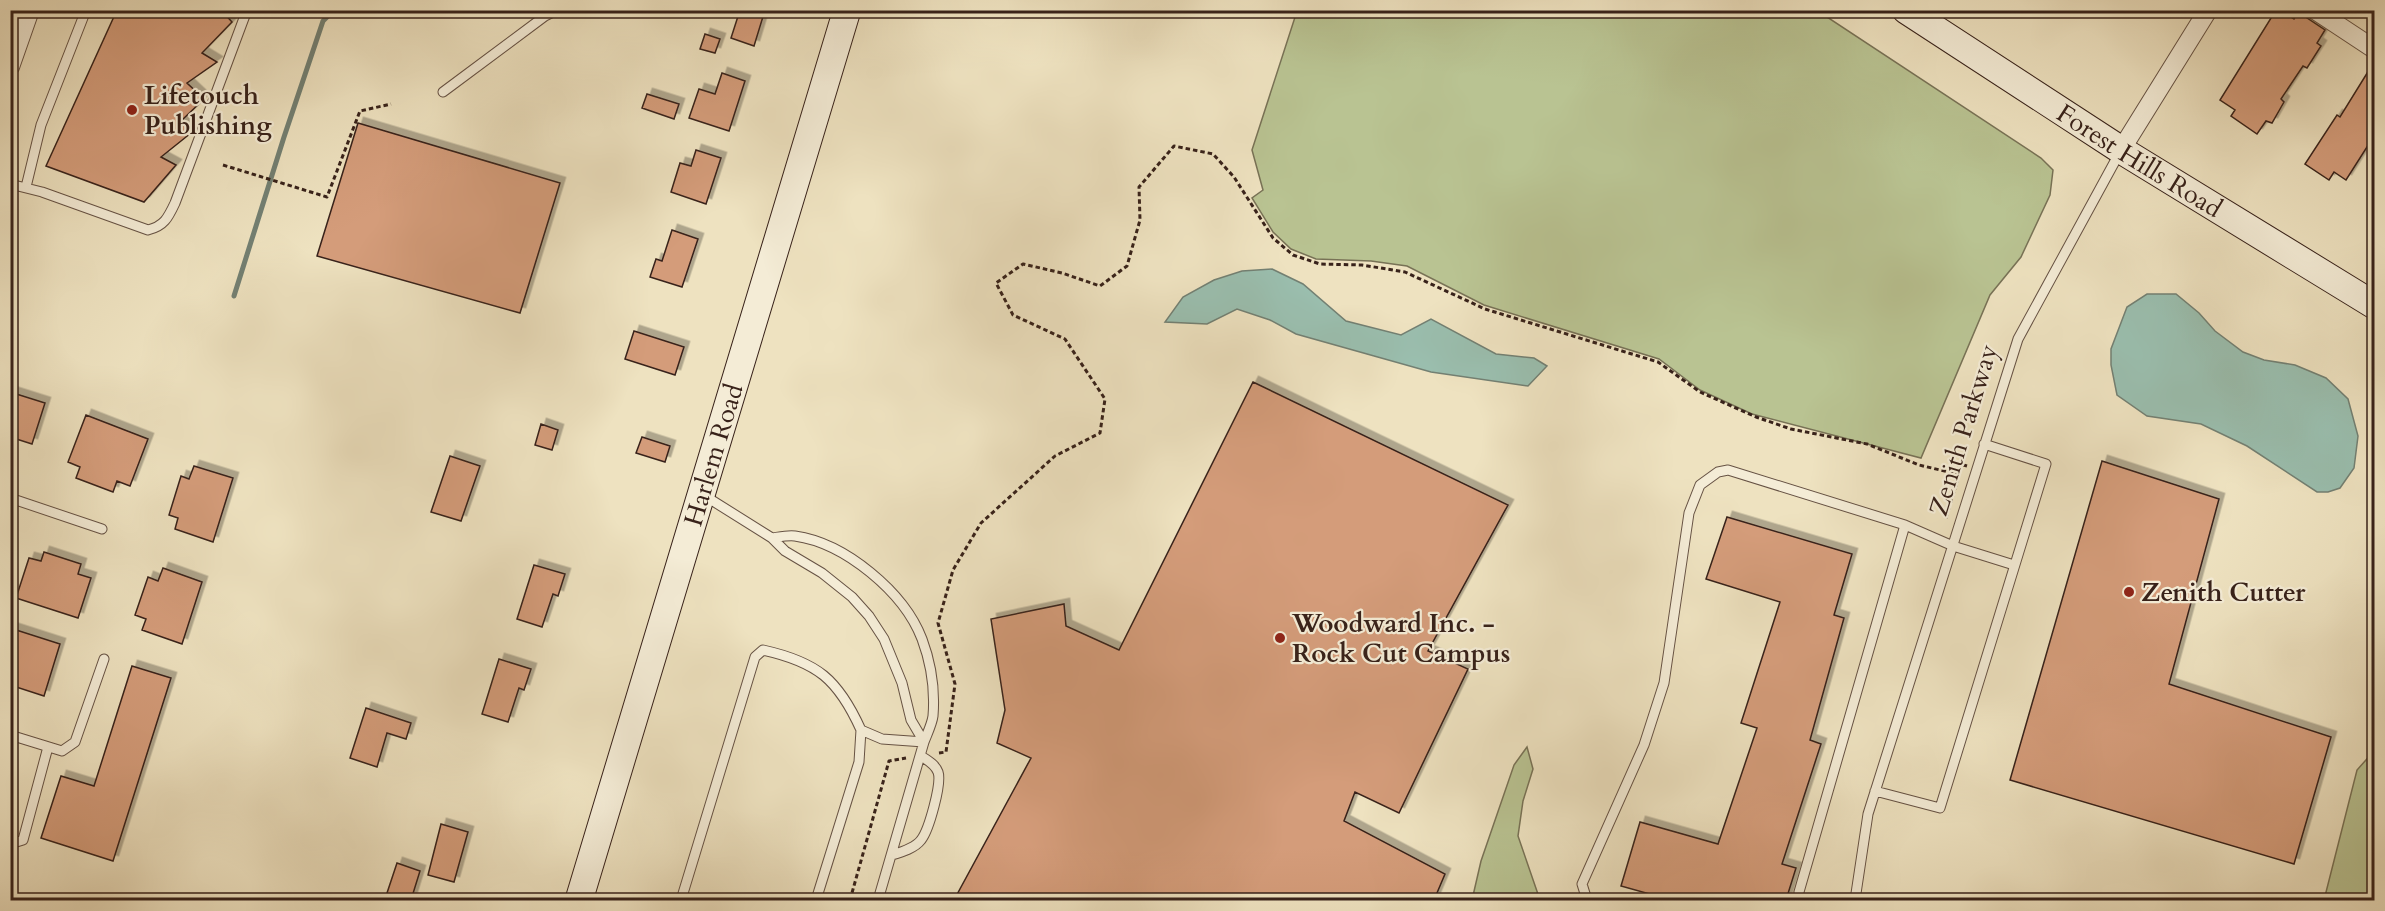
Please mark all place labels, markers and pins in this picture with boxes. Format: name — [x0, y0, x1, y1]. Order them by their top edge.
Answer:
place label: Lifetouch Publishing — [144, 78, 272, 143]
marker: Lifetouch Publishing — [125, 103, 139, 117]
place label: Zenith Cutter — [2141, 575, 2306, 610]
marker: Zenith Cutter — [2122, 585, 2136, 599]
place label: Woodward Inc. - Rock Cut Campus — [1291, 606, 1510, 671]
marker: Woodward Inc. - Rock Cut Campus — [1273, 631, 1287, 645]

